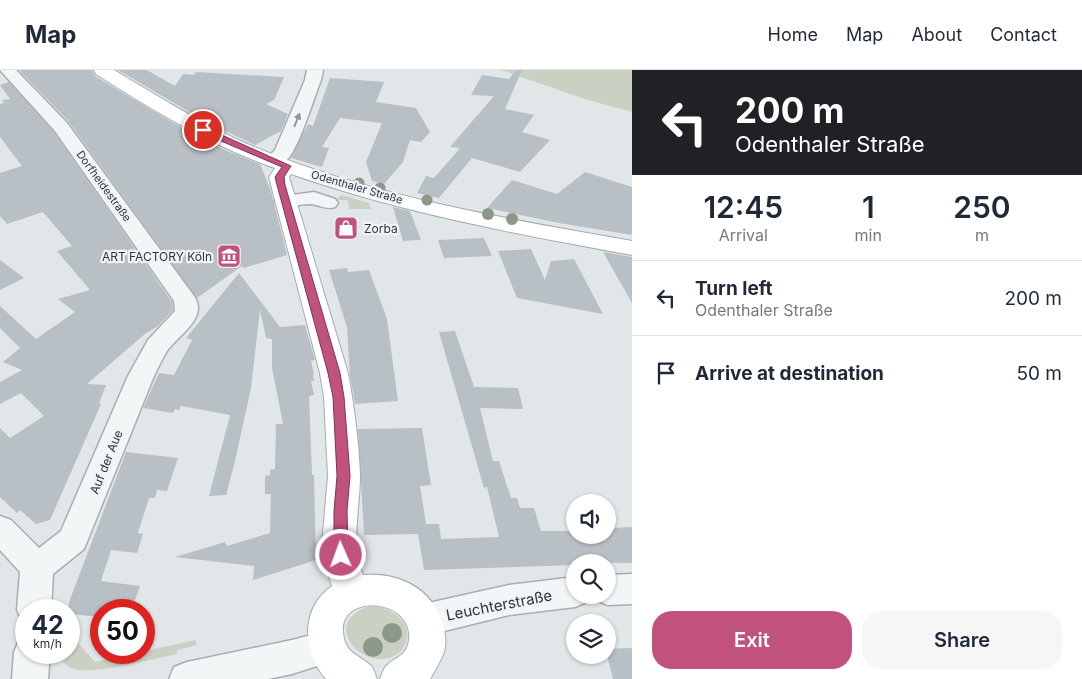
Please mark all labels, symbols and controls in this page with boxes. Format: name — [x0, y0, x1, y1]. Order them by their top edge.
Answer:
text: Map — [25, 20, 76, 49]
text: Home — [768, 24, 818, 45]
text: Map — [846, 24, 883, 45]
text: About — [911, 24, 962, 45]
text: Contact — [990, 24, 1057, 45]
text: 200 m — [735, 89, 844, 131]
icon: left — [652, 90, 717, 155]
pin — [182, 109, 224, 151]
one-way arrow — [293, 112, 301, 127]
icon: arrive — [189, 116, 217, 144]
text: Odenthaler Straße — [735, 131, 925, 157]
street label: Dorfheidestraße — [73, 148, 135, 224]
street label: Odenthaler Straße — [309, 167, 405, 207]
text: 12:45 — [703, 189, 783, 225]
text: 1 — [862, 189, 875, 225]
text: 250 — [953, 189, 1011, 225]
shop icon: Zorba — [333, 215, 359, 241]
place label: Zorba — [364, 221, 398, 236]
text: Arrival — [719, 225, 768, 245]
text: min — [855, 225, 882, 245]
text: m — [975, 225, 989, 245]
museum icon: ART FACTORY Köln — [216, 243, 242, 269]
place label: ART FACTORY Köln — [102, 249, 212, 264]
text: Turn left — [695, 277, 773, 300]
icon: left — [652, 284, 680, 312]
text: 200 m — [1004, 287, 1062, 310]
text: Odenthaler Straße — [695, 300, 833, 320]
icon: arrive — [652, 359, 680, 387]
text: Arrive at destination — [695, 362, 884, 385]
text: 50 m — [1016, 362, 1062, 385]
street label: Auf der Aue — [86, 428, 126, 496]
map controls — [566, 494, 616, 664]
button: sound — [566, 494, 616, 544]
position arrow — [314, 528, 366, 580]
button: search — [566, 554, 616, 604]
street label: Leuchterstraße — [444, 585, 554, 625]
speed limit sign: 50 — [90, 599, 155, 664]
text: 42 — [31, 610, 64, 640]
button: Exit — [652, 611, 852, 669]
button: Share — [862, 611, 1062, 669]
button: layers — [566, 614, 616, 664]
text: km/h — [33, 636, 62, 651]

